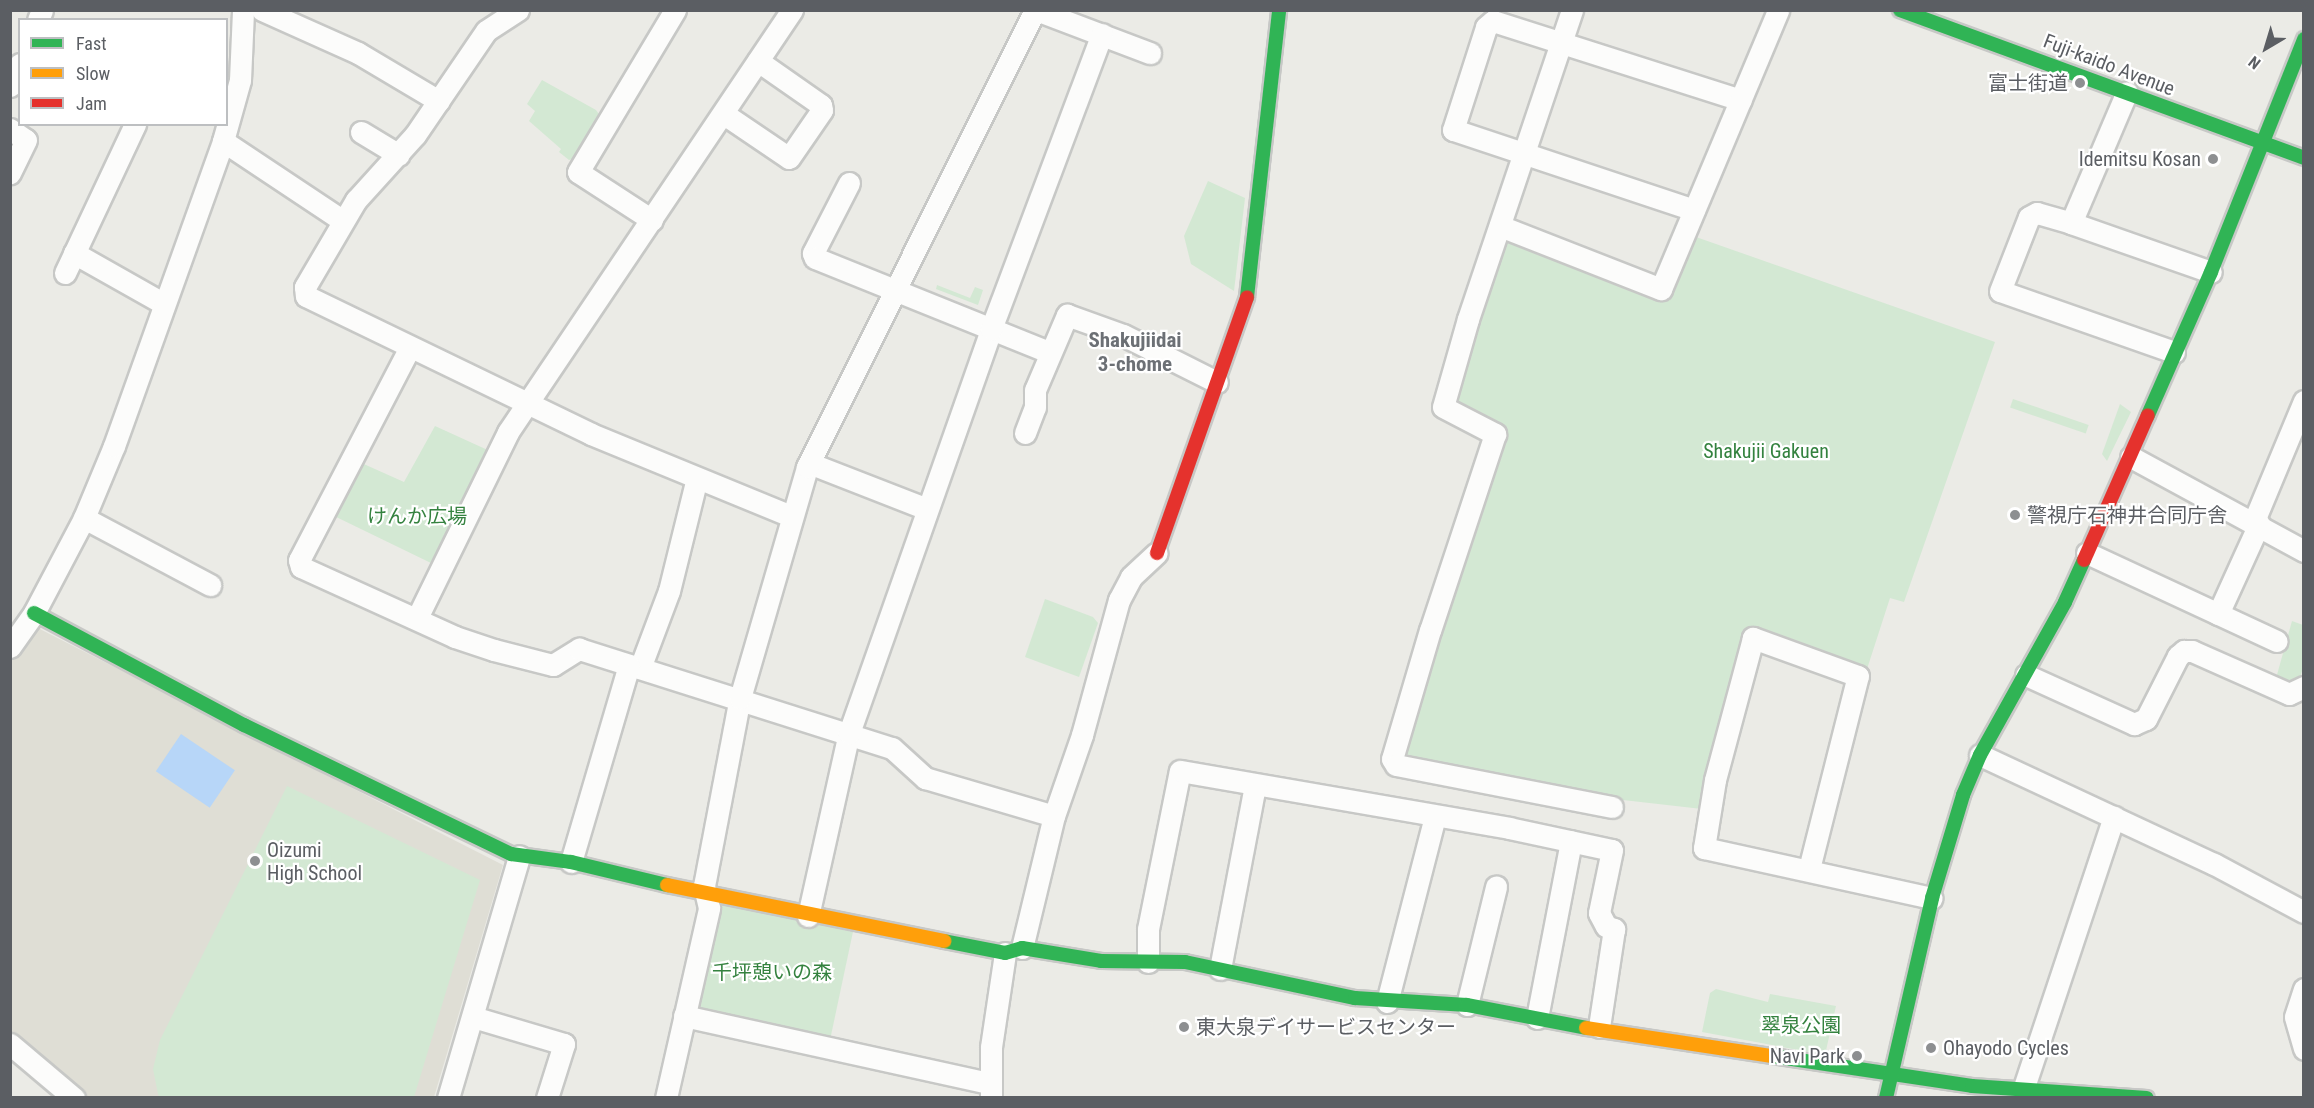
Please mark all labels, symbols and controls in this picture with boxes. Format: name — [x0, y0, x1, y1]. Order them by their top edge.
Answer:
legend — [18, 18, 228, 126]
north arrow — [2236, 18, 2296, 78]
street label: Fuji-kaido Avenue — [2040, 29, 2178, 101]
text: Fast — [76, 33, 107, 54]
text: N — [2245, 52, 2264, 73]
text: Slow — [76, 63, 110, 84]
place label: 富士街道 — [1988, 71, 2068, 95]
marker: 富士街道 — [2073, 76, 2087, 90]
text: Jam — [76, 93, 107, 114]
place label: Idemitsu Kosan — [2079, 147, 2201, 171]
marker: Idemitsu Kosan — [2206, 152, 2220, 166]
district label: Shakujiidai 3-chome — [1088, 327, 1182, 377]
park label: Shakujii Gakuen — [1703, 439, 1829, 463]
place label: 警視庁石神井合同庁舎 — [2027, 503, 2227, 527]
park label: けんか広場 — [367, 504, 467, 528]
marker: 警視庁石神井合同庁舎 — [2008, 508, 2022, 522]
place label: Oizumi High School — [267, 838, 362, 885]
marker: Oizumi High School — [248, 854, 262, 868]
park label: 千坪憩いの森 — [712, 960, 832, 984]
park label: 翠泉公園 — [1761, 1013, 1841, 1037]
place label: 東大泉デイサービスセンター — [1196, 1015, 1456, 1039]
marker: 東大泉デイサービスセンター — [1177, 1020, 1191, 1034]
place label: Ohayodo Cycles — [1943, 1036, 2069, 1060]
marker: Ohayodo Cycles — [1924, 1041, 1938, 1055]
place label: Navi Park — [1770, 1044, 1845, 1068]
marker: Navi Park — [1850, 1049, 1864, 1063]

